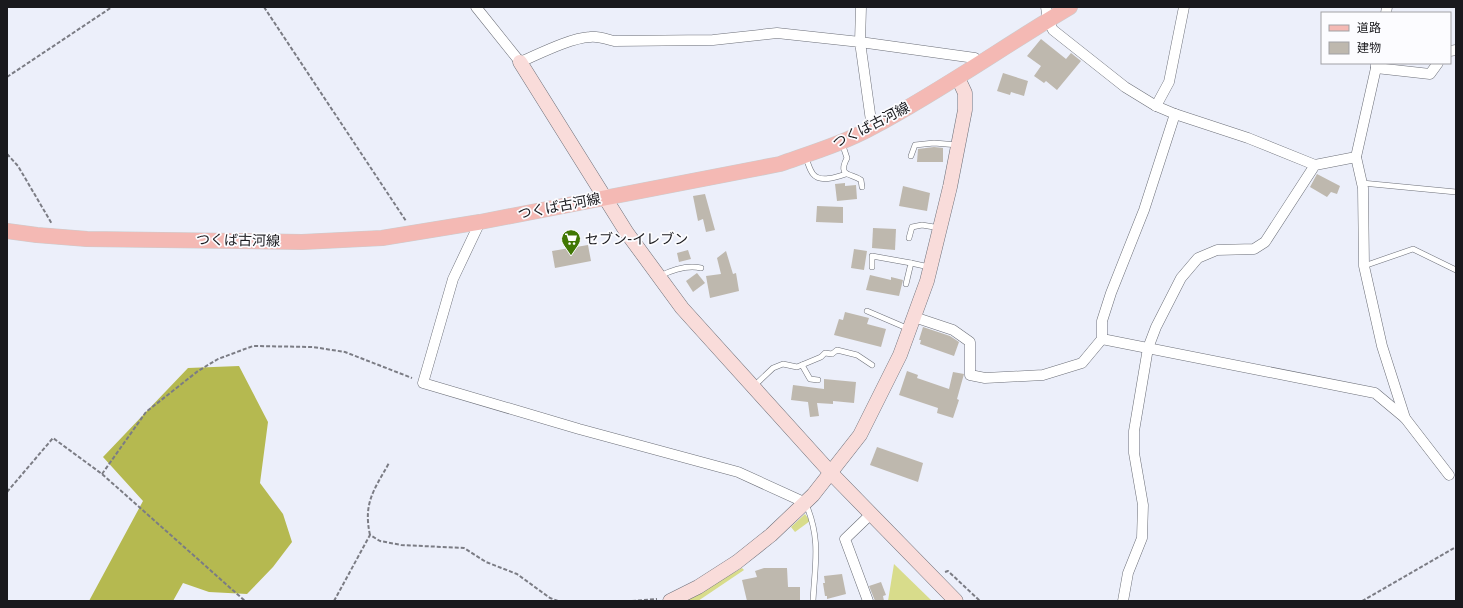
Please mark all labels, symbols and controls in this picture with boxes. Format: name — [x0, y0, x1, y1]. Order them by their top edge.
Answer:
legend — [1321, 12, 1451, 64]
text: 道路 — [1357, 21, 1381, 35]
text: 建物 — [1357, 41, 1381, 55]
street label: つくば古河線 — [830, 99, 912, 151]
street label: つくば古河線 — [516, 190, 602, 222]
supermarket icon: セブン-イレブン — [560, 228, 582, 256]
street label: つくば古河線 — [196, 231, 280, 249]
place label: セブン-イレブン — [585, 231, 688, 247]

